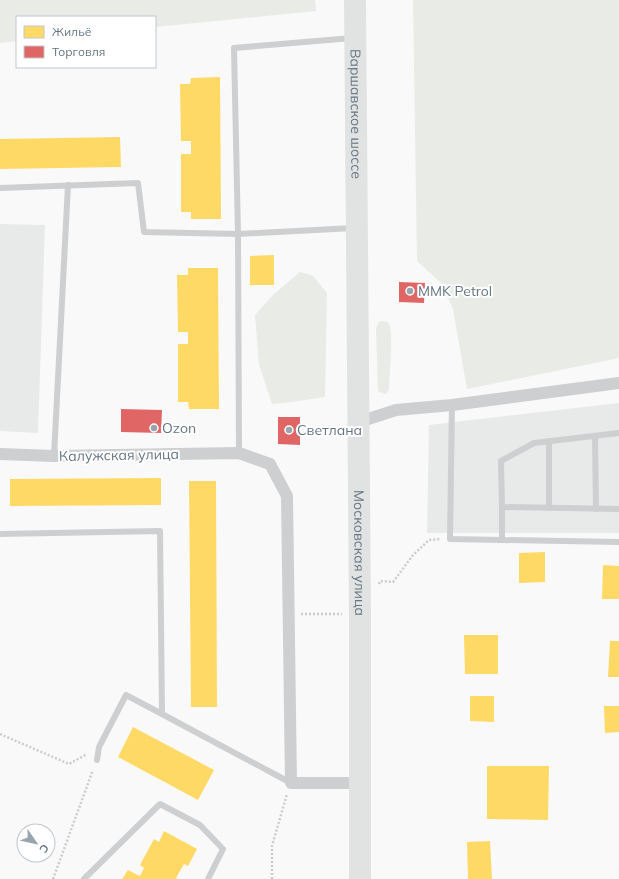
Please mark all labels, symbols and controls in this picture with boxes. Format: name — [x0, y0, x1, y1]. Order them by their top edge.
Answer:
legend — [16, 16, 156, 68]
text: Жильё — [52, 24, 92, 39]
text: Торговля — [52, 44, 105, 59]
street label: Варшавское шоссе — [346, 49, 365, 179]
place label: MMK Petrol — [418, 282, 492, 300]
marker: MMK Petrol — [405, 286, 415, 296]
place label: Ozon — [162, 419, 196, 437]
place label: Светлана — [297, 421, 362, 439]
marker: Ozon — [149, 423, 159, 433]
marker: Светлана — [284, 425, 294, 435]
street label: Калужская улица — [59, 445, 179, 465]
street label: Московская улица — [350, 490, 369, 616]
north arrow — [16, 823, 56, 863]
text: С — [36, 842, 52, 856]

